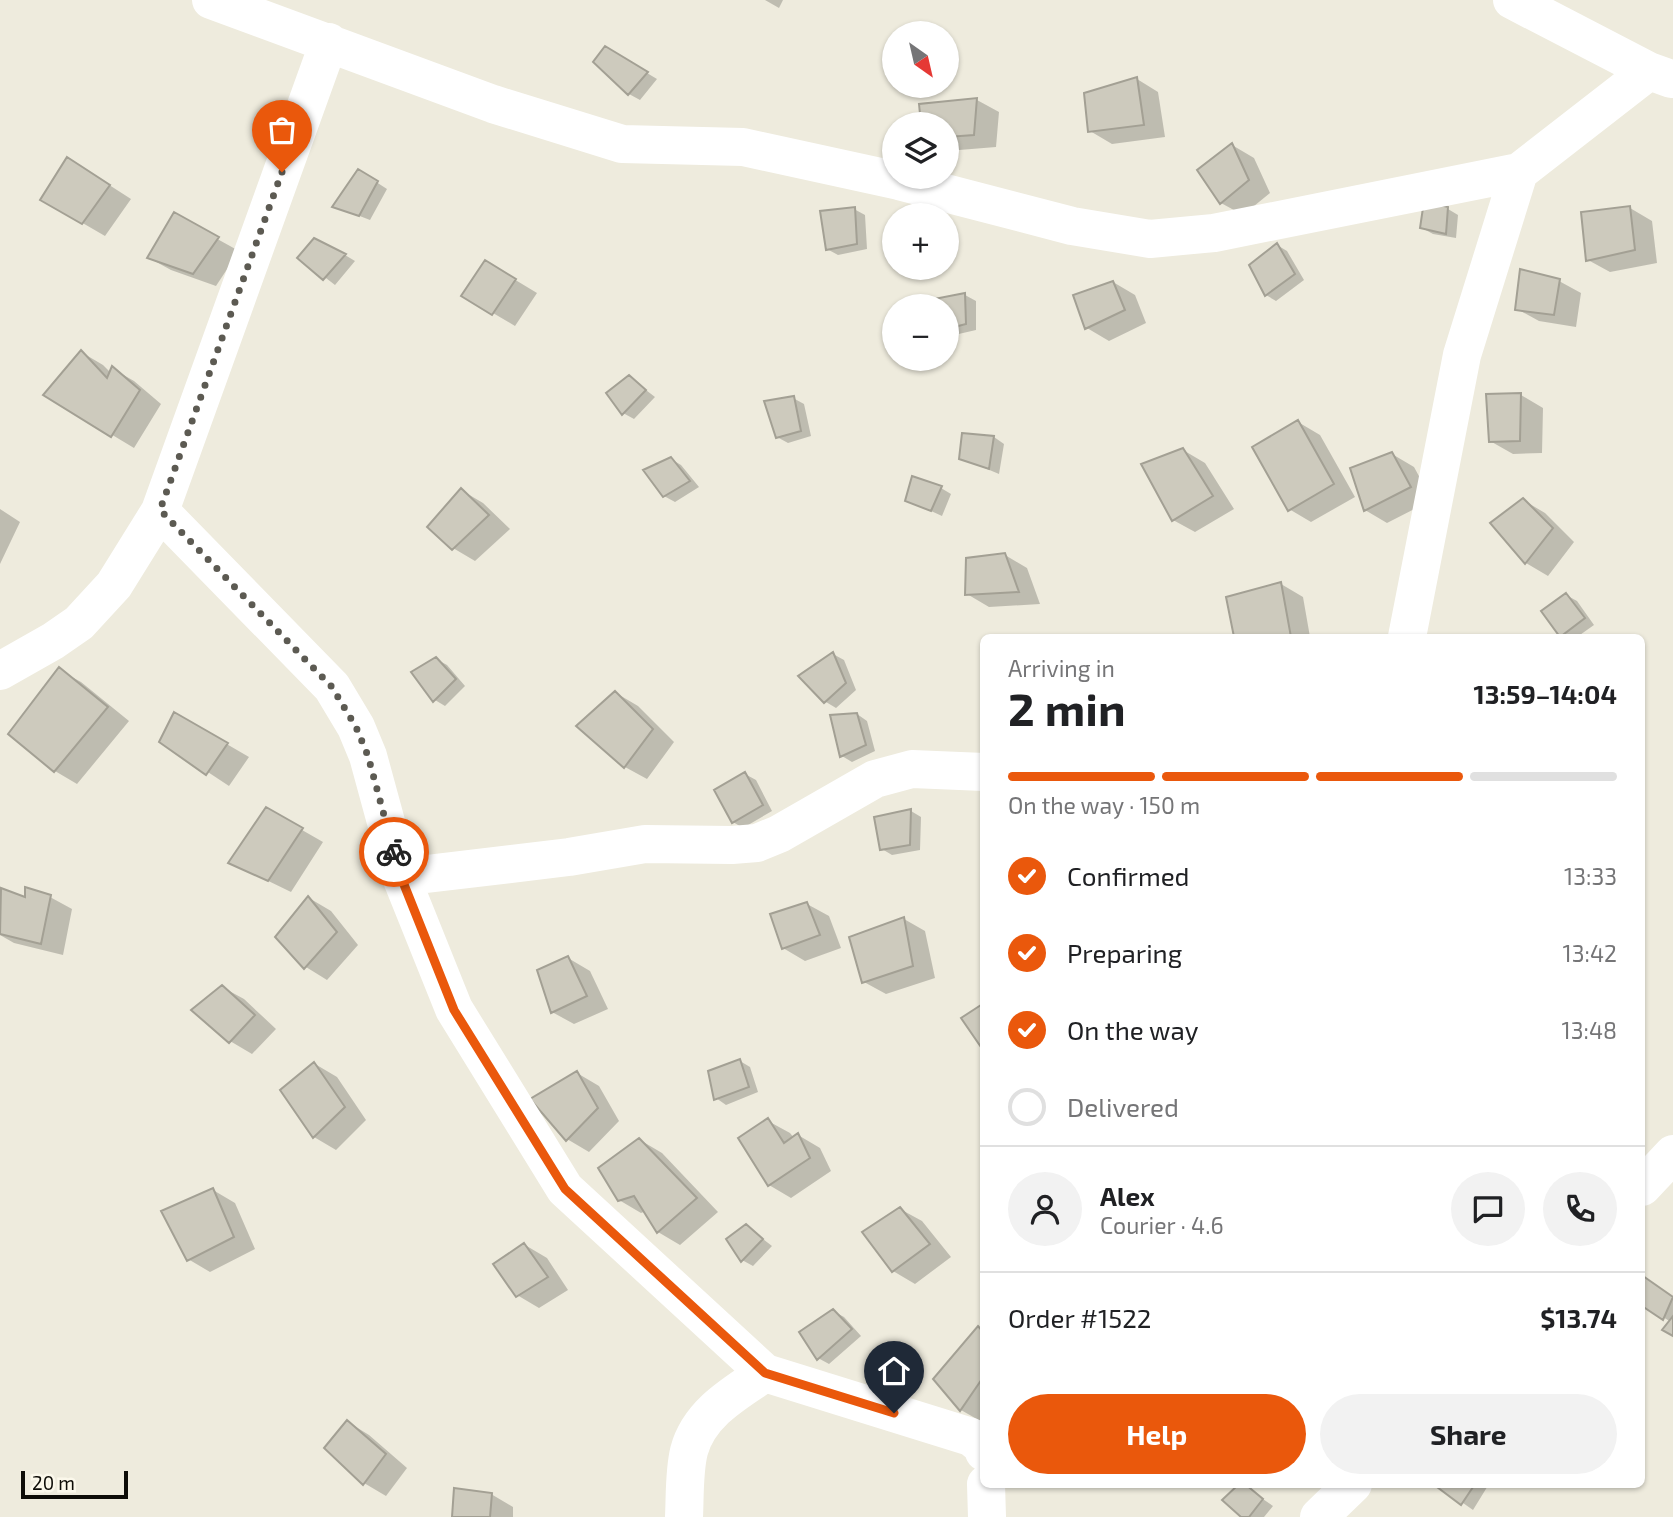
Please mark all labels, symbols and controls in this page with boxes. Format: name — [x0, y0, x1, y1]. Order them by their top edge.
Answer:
north arrow — [882, 21, 959, 98]
map controls — [882, 21, 959, 371]
pin — [252, 100, 312, 172]
icon: bag — [263, 111, 301, 149]
button: layers — [882, 112, 959, 189]
button: + — [882, 203, 959, 280]
button: − — [882, 294, 959, 371]
text: Arriving in — [1008, 654, 1115, 682]
text: 13:59–14:04 — [1473, 678, 1617, 709]
text: 2 min — [1008, 680, 1126, 735]
text: On the way · 150 m — [1008, 791, 1200, 819]
courier — [359, 817, 429, 887]
icon: bike — [375, 833, 413, 871]
icon: check — [1008, 857, 1046, 895]
text: Confirmed — [1067, 860, 1190, 891]
text: 13:33 — [1564, 862, 1617, 890]
icon: check — [1008, 934, 1046, 972]
text: Preparing — [1067, 937, 1182, 968]
text: 13:42 — [1563, 939, 1617, 967]
icon: check — [1008, 1011, 1046, 1049]
text: On the way — [1067, 1014, 1198, 1045]
text: 13:48 — [1562, 1016, 1617, 1044]
text: Delivered — [1067, 1091, 1179, 1122]
button: person — [1008, 1172, 1082, 1246]
button: chat — [1451, 1172, 1525, 1246]
button: phone — [1543, 1172, 1617, 1246]
text: Alex — [1100, 1180, 1155, 1211]
text: Courier · 4.6 — [1100, 1211, 1224, 1239]
text: Order #1522 — [1008, 1302, 1151, 1333]
text: $13.74 — [1540, 1302, 1617, 1333]
pin — [864, 1341, 924, 1413]
icon: home — [875, 1352, 913, 1390]
button: Help — [1008, 1394, 1306, 1474]
button: Share — [1320, 1394, 1617, 1474]
scale bar — [21, 1468, 128, 1500]
text: 20 m — [32, 1471, 75, 1494]

